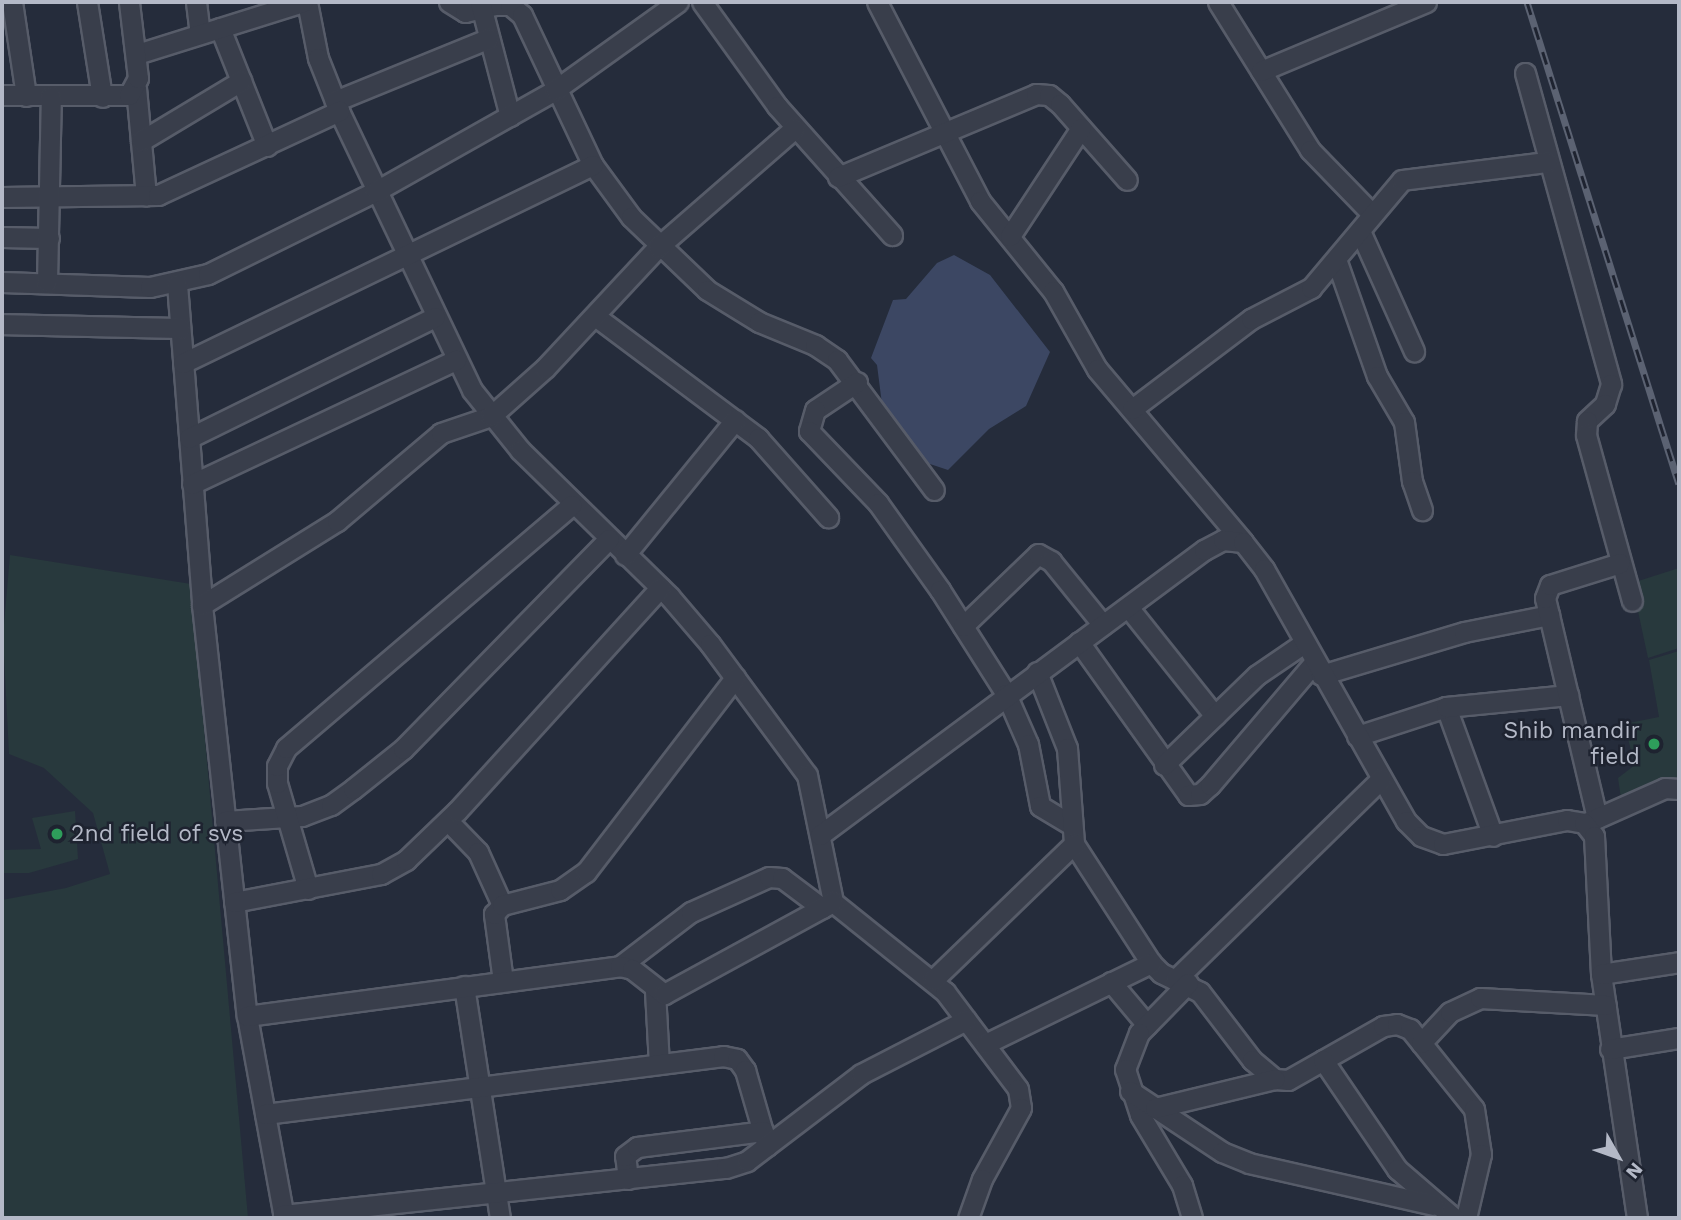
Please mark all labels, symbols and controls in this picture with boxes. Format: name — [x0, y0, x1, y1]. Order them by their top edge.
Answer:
place label: Shib mandir field — [1504, 717, 1640, 771]
marker: Shib mandir field — [1646, 736, 1662, 752]
place label: 2nd field of svs — [71, 820, 245, 848]
marker: 2nd field of svs — [49, 826, 65, 842]
north arrow — [1583, 1122, 1653, 1192]
text: N — [1621, 1158, 1648, 1184]

